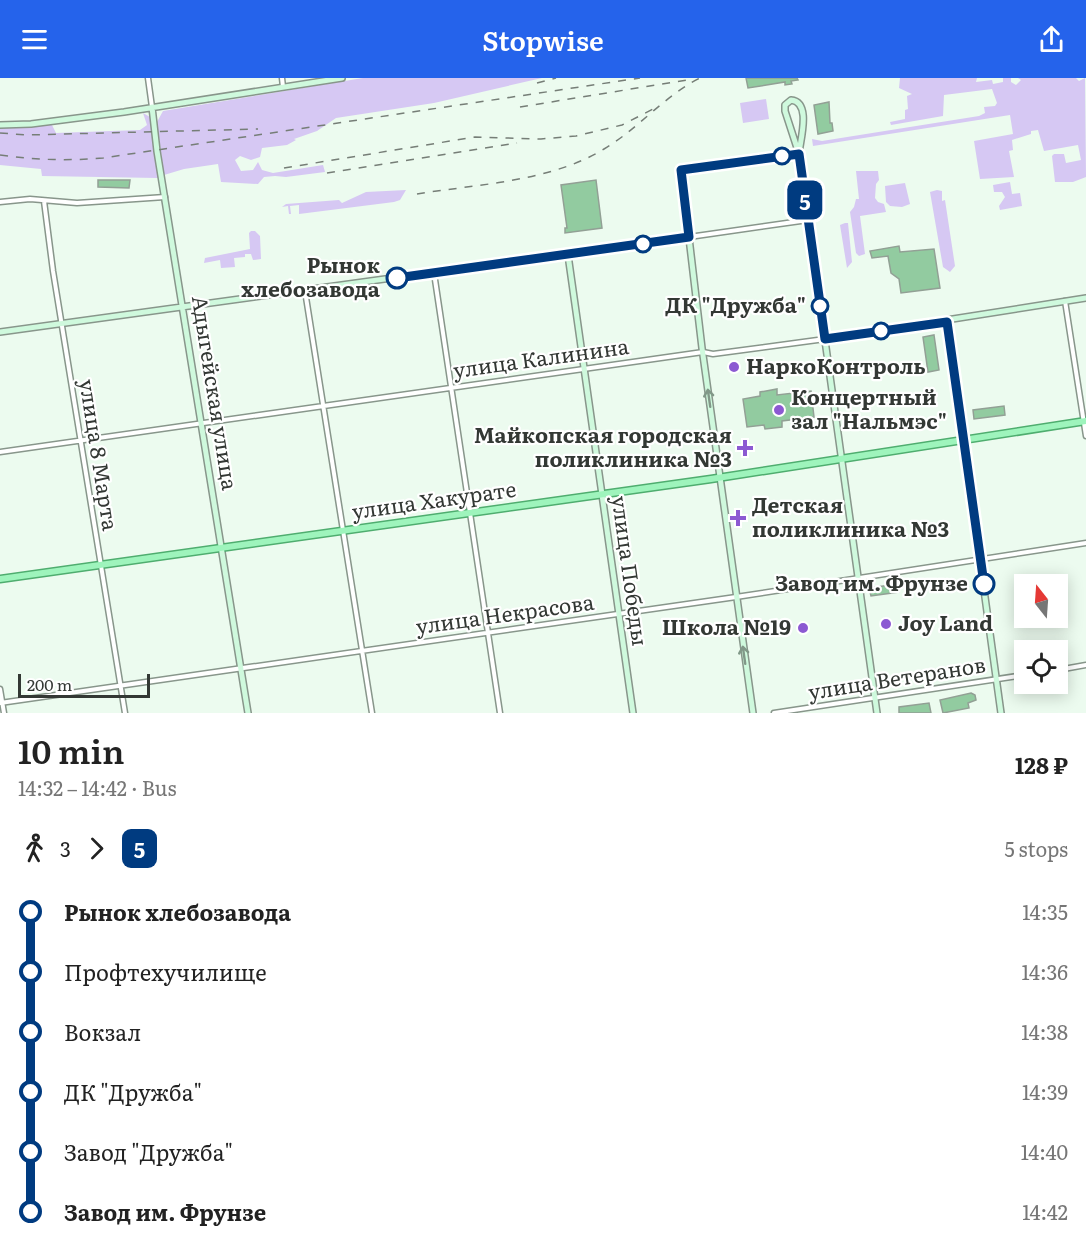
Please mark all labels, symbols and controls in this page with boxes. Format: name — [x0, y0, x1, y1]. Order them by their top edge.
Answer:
text: Stopwise — [482, 19, 604, 59]
icon: menu — [18, 23, 51, 56]
icon: share — [1035, 23, 1068, 56]
unlabelled marker — [773, 147, 791, 165]
line badge: 5 — [786, 180, 824, 220]
text: 5 — [799, 185, 811, 216]
unlabelled marker — [634, 235, 652, 253]
place label: Рынок хлебозавода — [241, 248, 381, 303]
marker: Рынок хлебозавода — [386, 267, 408, 289]
place label: ДК "Дружба" — [665, 288, 806, 319]
street label: Адыгейская улица — [186, 293, 247, 493]
marker: ДК "Дружба" — [811, 297, 829, 315]
unlabelled marker — [872, 322, 890, 340]
street label: улица Калинина — [451, 329, 631, 384]
place label: НаркоКонтроль — [746, 349, 926, 380]
marker: НаркоКонтроль — [727, 360, 741, 374]
street label: улица 8 Марта — [73, 377, 128, 533]
place label: Концертный зал "Нальмэс" — [791, 380, 947, 435]
one-way arrow — [704, 389, 715, 409]
marker: Концертный зал "Нальмэс" — [772, 403, 786, 417]
place label: Майкопская городская поликлиника №3 — [474, 418, 732, 473]
marker: Майкопская городская поликлиника №3 — [736, 439, 754, 457]
street label: улица Хакурате — [350, 472, 518, 525]
place label: Детская поликлиника №3 — [752, 488, 949, 543]
street label: улица Победы — [606, 494, 657, 648]
marker: Детская поликлиника №3 — [729, 509, 747, 527]
place label: Завод им. Фрунзе — [775, 566, 968, 597]
marker: Завод им. Фрунзе — [973, 573, 995, 595]
north arrow — [1014, 574, 1068, 628]
map controls — [1014, 574, 1068, 694]
street label: улица Некрасова — [414, 585, 596, 640]
place label: Joy Land — [898, 606, 993, 637]
place label: Школа №19 — [662, 610, 791, 641]
marker: Joy Land — [879, 617, 893, 631]
marker: Школа №19 — [796, 621, 810, 635]
button: locate — [1014, 640, 1068, 694]
one-way arrow — [739, 646, 750, 665]
street label: улица Ветеранов — [806, 647, 988, 706]
scale bar — [18, 671, 150, 698]
text: 200 m — [27, 672, 72, 696]
text: 10 min — [18, 725, 125, 774]
text: 128 ₽ — [1015, 748, 1068, 781]
text: 14:32 – 14:42 · Bus — [18, 772, 177, 802]
icon: walk — [18, 832, 51, 865]
icon: forward — [80, 832, 113, 865]
text: 3 — [60, 833, 71, 863]
text: 5 — [134, 833, 145, 864]
text: 5 stops — [1004, 833, 1068, 863]
text: Рынок хлебозавода — [64, 895, 291, 928]
text: 14:35 — [1022, 896, 1068, 926]
text: Профтехучилище — [64, 955, 267, 988]
text: 14:36 — [1022, 956, 1068, 986]
text: Вокзал — [64, 1015, 141, 1048]
text: 14:38 — [1021, 1016, 1068, 1046]
text: ДК "Дружба" — [64, 1075, 202, 1108]
text: 14:39 — [1022, 1076, 1068, 1106]
text: Завод "Дружба" — [64, 1135, 233, 1168]
text: 14:40 — [1021, 1136, 1068, 1166]
text: Завод им. Фрунзе — [64, 1195, 266, 1228]
text: 14:42 — [1022, 1196, 1068, 1226]

